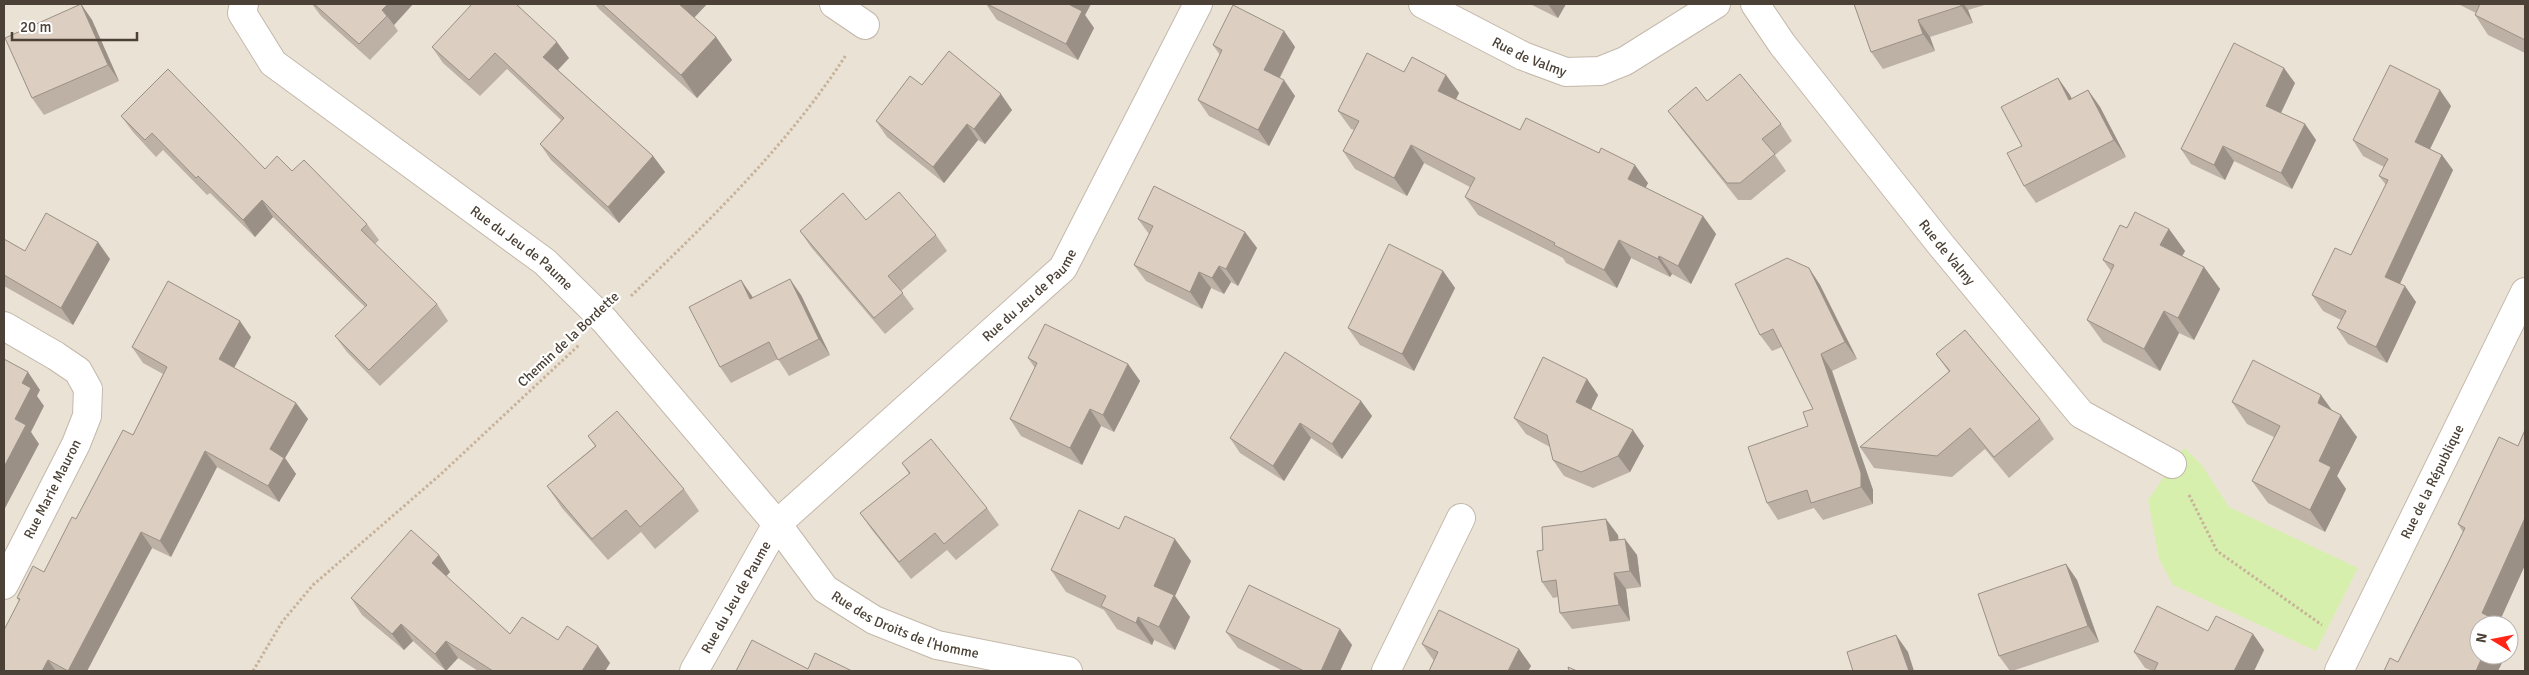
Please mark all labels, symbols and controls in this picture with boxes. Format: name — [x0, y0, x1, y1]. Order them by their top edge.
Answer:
scale bar — [12, 10, 138, 42]
text: 20 m — [20, 18, 51, 36]
street label: Rue de Valmy — [1489, 33, 1569, 81]
street label: Rue du Jeu de Paume — [467, 202, 576, 294]
street label: Rue de Valmy — [1915, 216, 1979, 289]
street label: Rue du Jeu de Paume — [979, 246, 1080, 345]
street label: Chemin de la Bordette — [514, 288, 623, 391]
street label: Rue de la République — [2397, 422, 2468, 542]
street label: Rue Marie Mauron — [20, 437, 85, 542]
street label: Rue du Jeu de Paume — [698, 538, 775, 656]
street label: Rue des Droits de l'Homme — [828, 587, 980, 662]
north arrow — [2469, 615, 2519, 665]
text: N — [2472, 632, 2491, 644]

